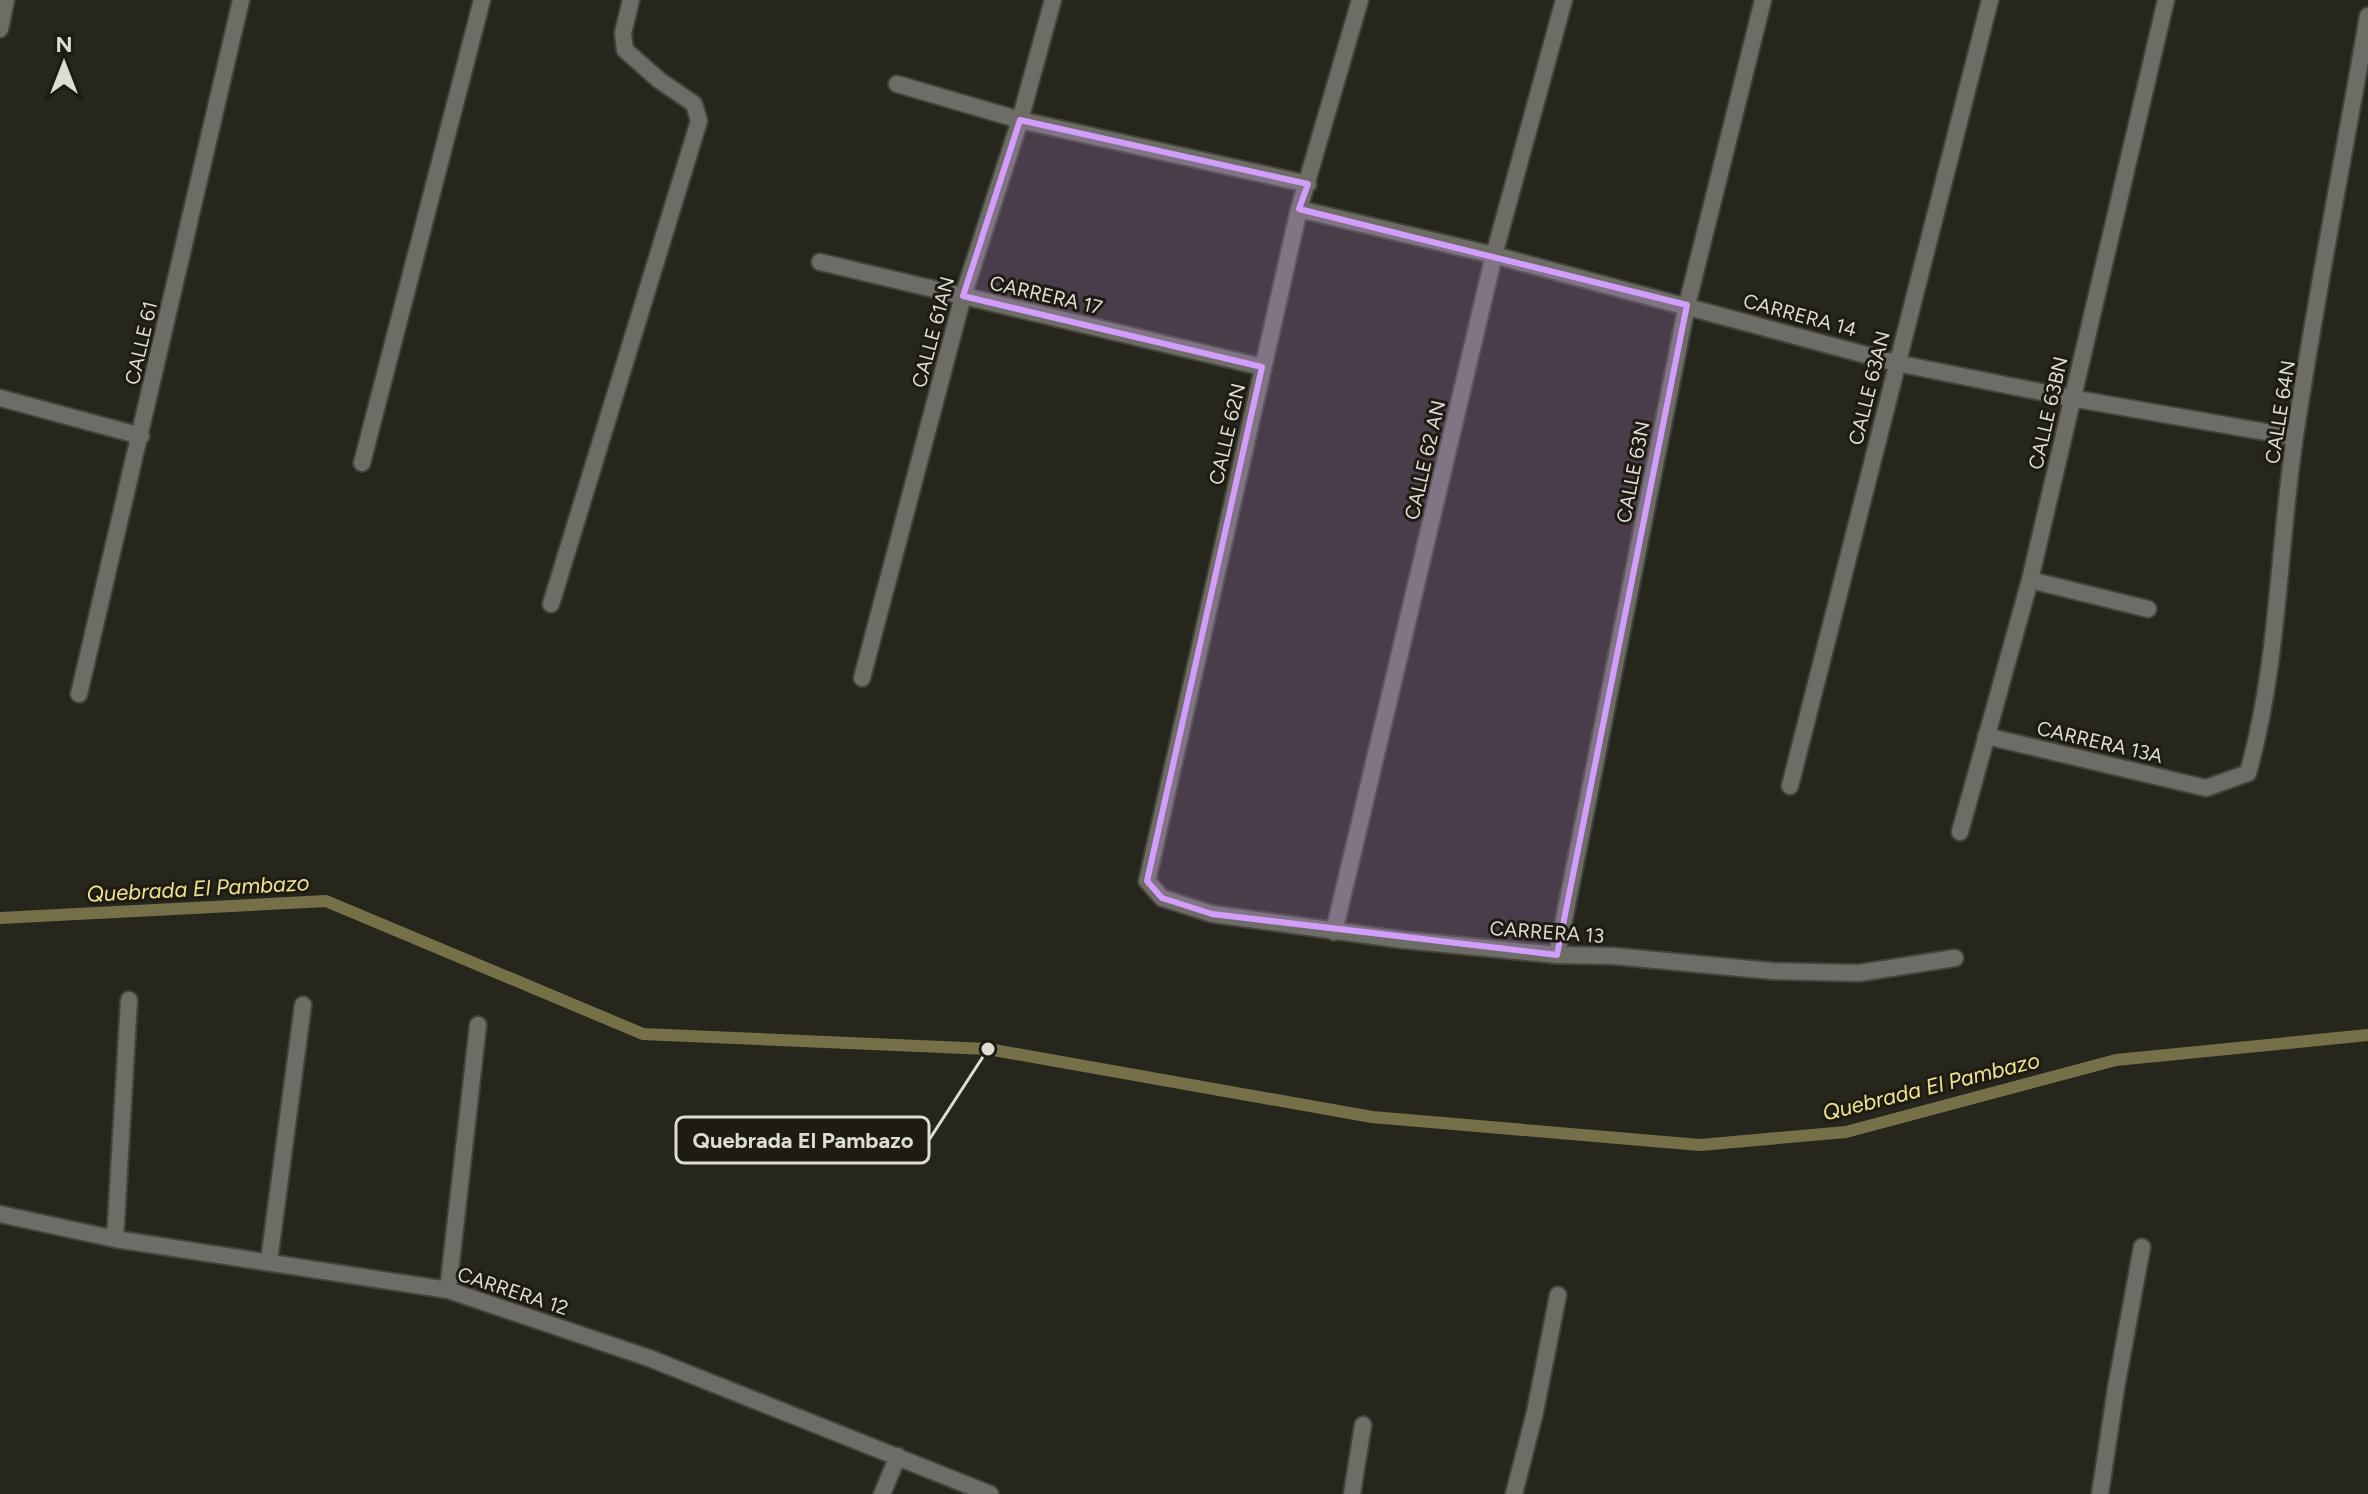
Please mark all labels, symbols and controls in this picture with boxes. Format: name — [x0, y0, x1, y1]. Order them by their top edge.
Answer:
north arrow — [24, 24, 104, 104]
text: N — [55, 31, 73, 58]
street label: CARRERA 17 — [987, 270, 1105, 320]
street label: CALLE 61AN — [907, 274, 959, 390]
street label: CARRERA 14 — [1741, 288, 1859, 342]
street label: CALLE 61 — [120, 299, 162, 387]
street label: CALLE 63AN — [1843, 328, 1895, 448]
street label: CALLE 63BN — [2023, 354, 2073, 472]
street label: CALLE 64N — [2260, 358, 2300, 466]
street label: CALLE 62N — [1204, 381, 1250, 487]
street label: CALLE 62 AN — [1400, 398, 1450, 522]
street label: CALLE 63N — [1611, 419, 1655, 525]
street label: CARRERA 13A — [2035, 716, 2166, 768]
water label: Quebrada El Pambazo — [86, 869, 310, 908]
street label: CARRERA 13 — [1489, 916, 1605, 948]
water label: Quebrada El Pambazo — [1820, 1046, 2043, 1127]
callout: Quebrada El Pambazo — [676, 1117, 929, 1163]
text: Quebrada El Pambazo — [693, 1127, 914, 1154]
street label: CARRERA 12 — [454, 1262, 572, 1320]

